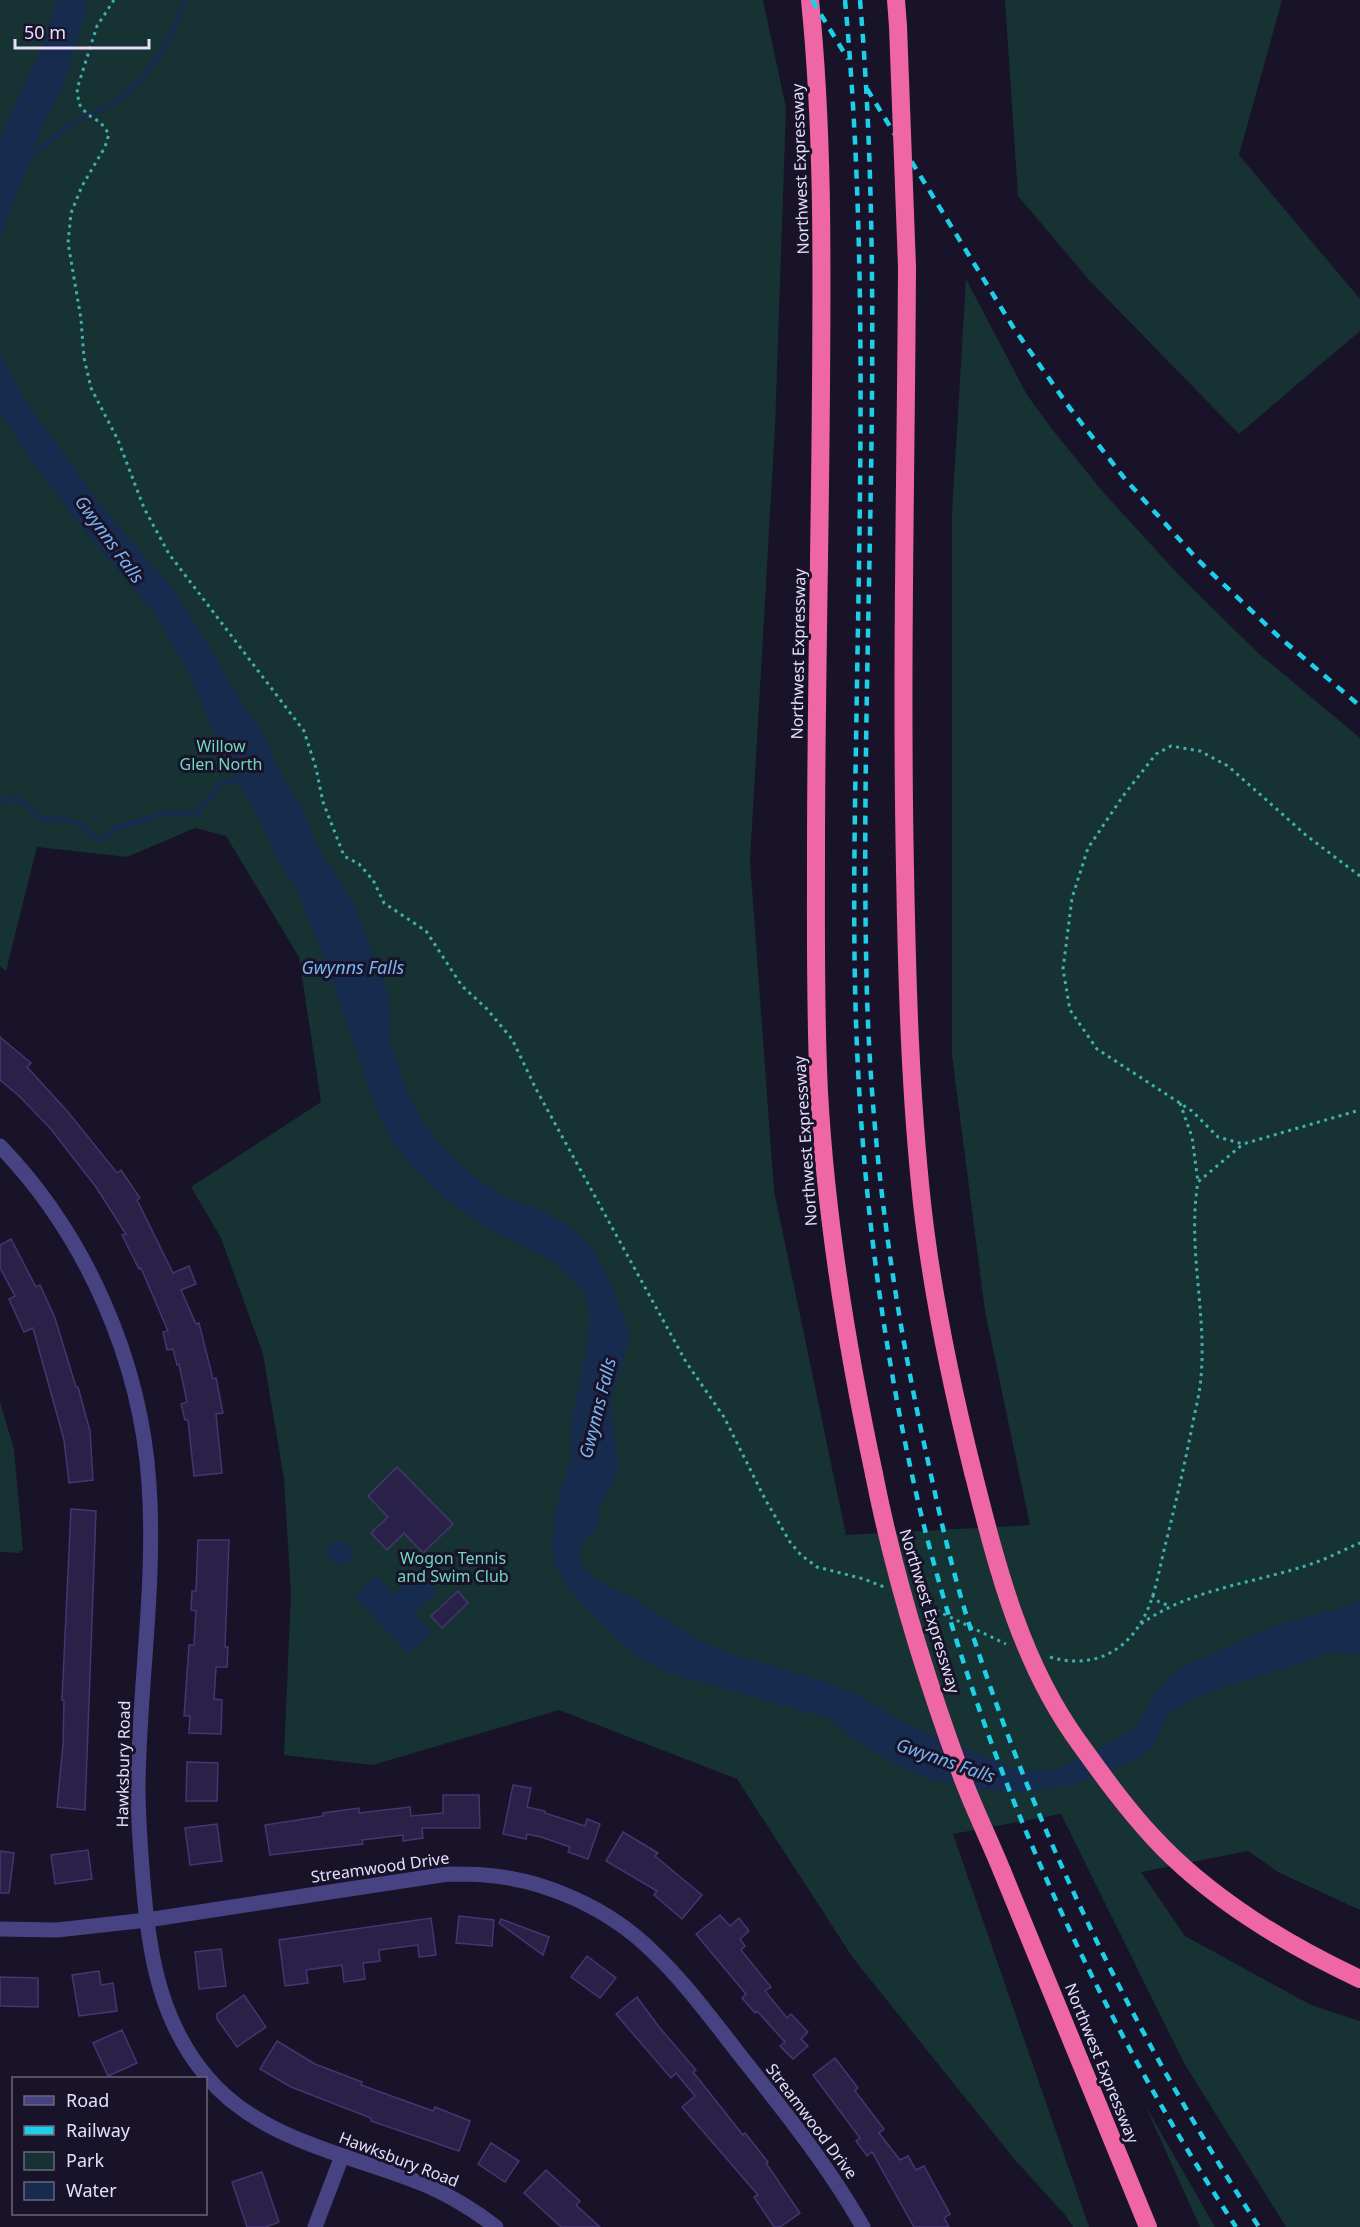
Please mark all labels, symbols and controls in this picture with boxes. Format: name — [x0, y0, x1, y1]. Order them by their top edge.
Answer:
scale bar — [15, 12, 148, 50]
text: 50 m — [24, 20, 66, 44]
street label: Northwest Expressway — [786, 82, 814, 255]
water label: Gwynns Falls — [70, 490, 150, 588]
street label: Northwest Expressway — [786, 568, 811, 740]
park label: Willow Glen North — [180, 735, 262, 775]
water label: Gwynns Falls — [302, 955, 405, 979]
street label: Northwest Expressway — [788, 1054, 822, 1227]
water label: Gwynns Falls — [573, 1355, 621, 1461]
street label: Northwest Expressway — [895, 1526, 966, 1697]
park label: Wogon Tennis and Swim Club — [397, 1547, 509, 1587]
street label: Hawksbury Road — [111, 1700, 135, 1828]
water label: Gwynns Falls — [893, 1732, 999, 1788]
street label: Streamwood Drive — [309, 1846, 451, 1888]
street label: Northwest Expressway — [1060, 1980, 1145, 2147]
street label: Streamwood Drive — [761, 2059, 863, 2183]
legend — [12, 2077, 207, 2215]
text: Road — [66, 2088, 109, 2112]
text: Railway — [66, 2118, 131, 2142]
street label: Hawksbury Road — [336, 2126, 462, 2192]
text: Park — [66, 2148, 104, 2172]
text: Water — [66, 2178, 117, 2202]

